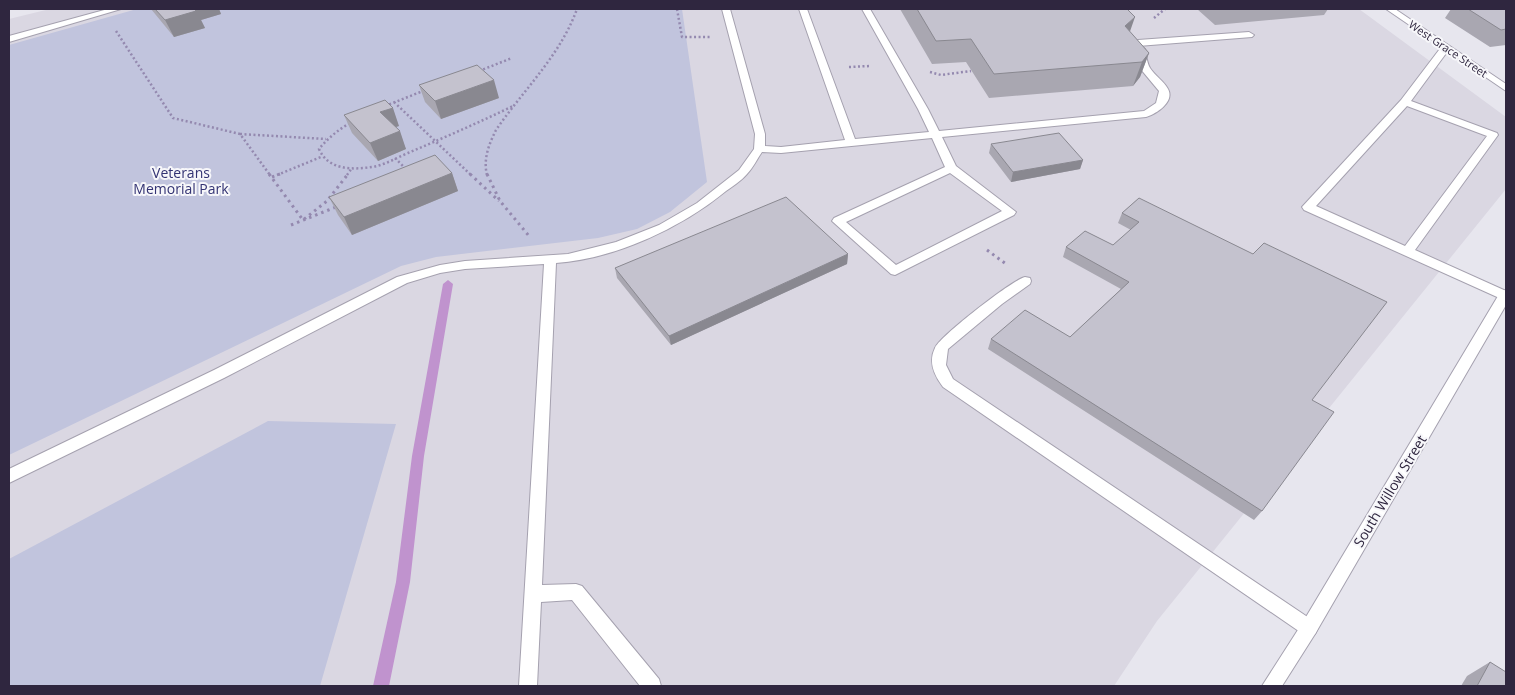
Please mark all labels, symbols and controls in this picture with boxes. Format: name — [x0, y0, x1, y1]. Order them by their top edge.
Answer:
street label: West Grace Street — [1406, 17, 1491, 81]
park label: Veterans Memorial Park — [133, 163, 229, 198]
street label: South Willow Street — [1349, 431, 1431, 550]

